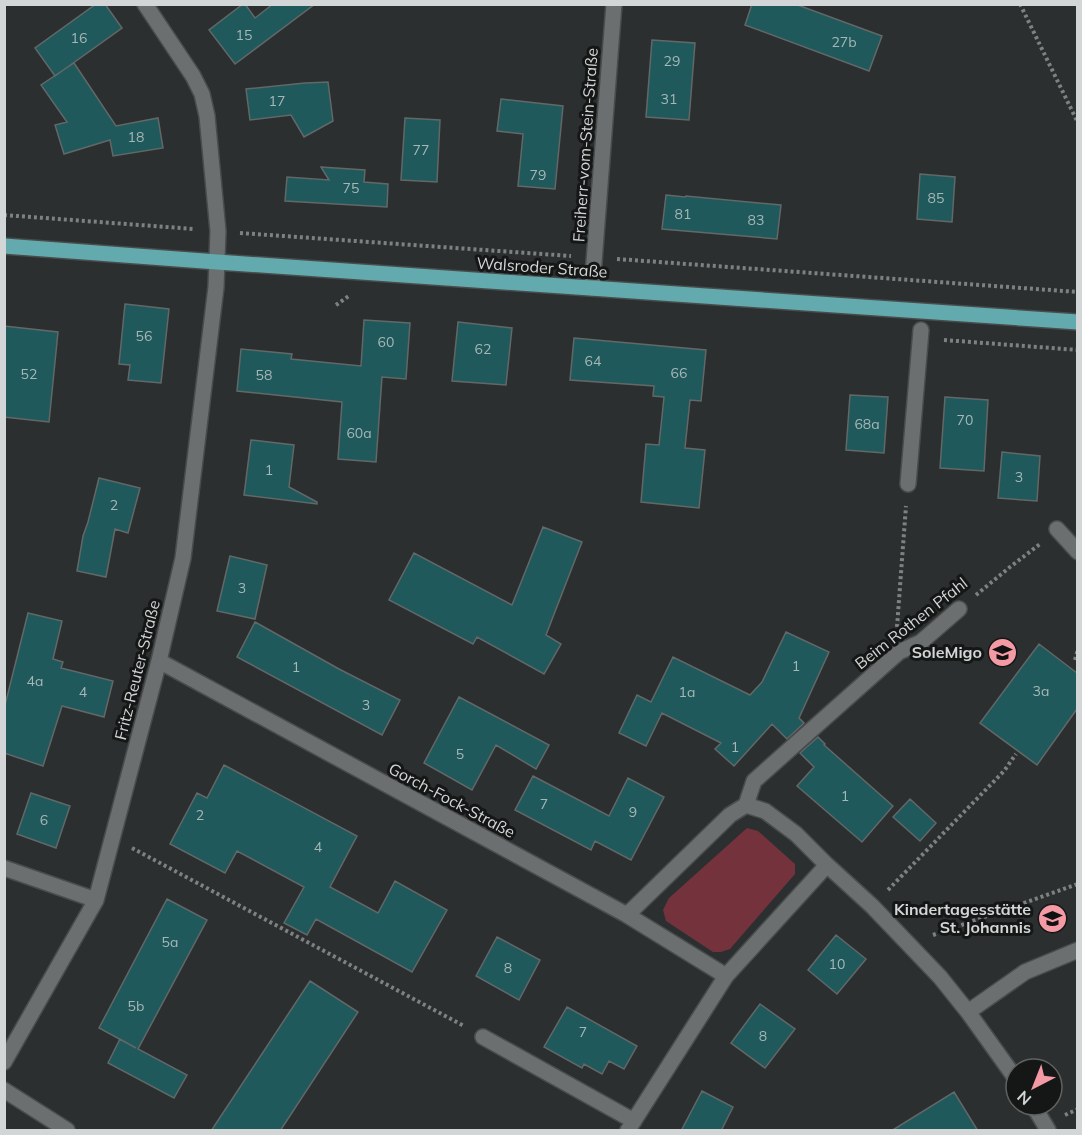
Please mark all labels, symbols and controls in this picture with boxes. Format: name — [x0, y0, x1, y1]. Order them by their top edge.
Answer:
house number: 15 — [236, 26, 252, 44]
house number: 16 — [71, 29, 87, 47]
house number: 27b — [831, 33, 857, 51]
street label: Freiherr-vom-Stein-Straße — [568, 47, 602, 243]
house number: 29 — [664, 52, 680, 70]
house number: 31 — [661, 90, 677, 108]
house number: 17 — [269, 92, 285, 110]
house number: 18 — [128, 128, 144, 146]
house number: 77 — [413, 141, 429, 159]
house number: 79 — [530, 166, 546, 184]
house number: 75 — [343, 179, 359, 197]
house number: 85 — [928, 189, 944, 207]
house number: 81 — [675, 205, 691, 223]
house number: 83 — [748, 211, 764, 229]
street label: Walsroder Straße — [476, 252, 608, 282]
house number: 56 — [136, 327, 152, 345]
house number: 60 — [378, 333, 394, 351]
house number: 62 — [475, 340, 491, 358]
house number: 64 — [585, 352, 602, 370]
house number: 66 — [671, 364, 687, 382]
house number: 52 — [21, 365, 37, 383]
house number: 58 — [256, 366, 272, 384]
house number: 70 — [957, 411, 973, 429]
house number: 68a — [854, 415, 880, 433]
house number: 60a — [346, 424, 372, 442]
house number: 1 — [265, 461, 273, 479]
house number: 3 — [1015, 468, 1023, 486]
house number: 2 — [110, 496, 118, 514]
street label: Beim Rothen Pfahl — [851, 573, 971, 673]
house number: 3 — [238, 579, 246, 597]
street label: Fritz-Reuter-Straße — [110, 598, 164, 742]
school or university icon: SoleMigo — [987, 636, 1019, 668]
place label: SoleMigo — [912, 642, 982, 662]
house number: 1 — [792, 657, 800, 675]
house number: 1 — [292, 658, 300, 676]
house number: 4a — [27, 672, 43, 690]
house number: 3a — [1033, 682, 1049, 700]
house number: 4 — [79, 683, 88, 701]
house number: 1a — [679, 683, 695, 701]
house number: 3 — [362, 696, 370, 714]
house number: 1 — [731, 738, 739, 756]
house number: 5 — [456, 745, 464, 763]
street label: Gorch-Fock-Straße — [385, 758, 519, 842]
house number: 1 — [841, 787, 849, 805]
house number: 7 — [540, 795, 548, 813]
house number: 9 — [629, 803, 637, 821]
house number: 2 — [196, 806, 204, 824]
house number: 6 — [40, 811, 48, 829]
house number: 4 — [314, 838, 323, 856]
place label: Kindertagesstätte St. Johannis — [894, 899, 1031, 937]
school or university icon: Kindertagesstätte St. Johannis — [1036, 902, 1068, 934]
house number: 5a — [162, 933, 178, 951]
house number: 10 — [829, 955, 845, 973]
house number: 8 — [504, 959, 512, 977]
house number: 5b — [128, 997, 144, 1015]
house number: 7 — [579, 1023, 587, 1041]
house number: 8 — [759, 1027, 767, 1045]
north arrow — [1004, 1057, 1064, 1117]
text: N — [1013, 1087, 1035, 1110]

